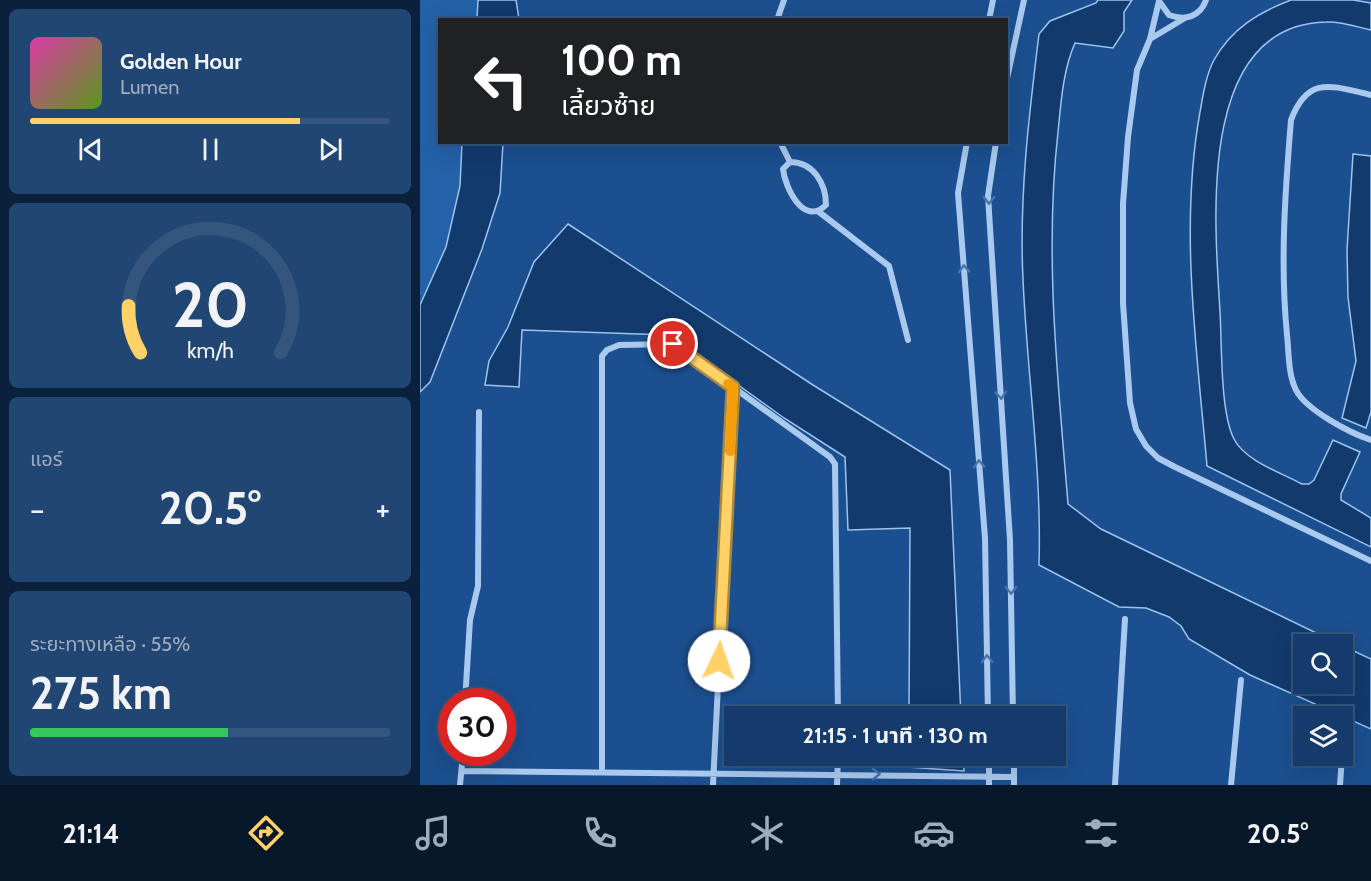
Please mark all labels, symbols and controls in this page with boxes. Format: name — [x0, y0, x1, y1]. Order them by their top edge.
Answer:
text: 100 m — [561, 34, 682, 86]
icon: left — [462, 42, 540, 120]
text: Golden Hour — [120, 48, 241, 75]
text: Lumen — [120, 75, 179, 99]
text: เลี้ยวซ้าย — [561, 89, 655, 122]
icon: previous — [74, 133, 107, 166]
icon: pause — [194, 133, 227, 166]
icon: next — [314, 133, 347, 166]
one-way arrow — [983, 196, 995, 205]
one-way arrow — [958, 265, 971, 274]
text: 20 — [171, 267, 249, 343]
pin — [647, 318, 698, 369]
icon: arrive — [656, 327, 689, 360]
text: km/h — [187, 337, 233, 363]
one-way arrow — [994, 390, 1007, 399]
text: แอร์ — [30, 447, 62, 471]
one-way arrow — [973, 459, 986, 468]
text: 20.5° — [159, 481, 261, 535]
text: − — [30, 489, 45, 529]
text: + — [375, 489, 390, 529]
one-way arrow — [1005, 585, 1017, 594]
position arrow — [687, 629, 751, 693]
text: ระยะทางเหลือ · 55% — [30, 632, 190, 656]
map controls — [1293, 634, 1353, 766]
button: search — [1293, 634, 1353, 694]
one-way arrow — [981, 654, 993, 663]
text: 275 km — [30, 666, 172, 720]
speed limit sign: 30 — [438, 688, 516, 766]
button: layers — [1293, 706, 1353, 766]
text: 21:15 · 1 นาที · 130 m — [802, 722, 988, 749]
one-way arrow — [871, 768, 880, 780]
icon: directions — [245, 812, 287, 854]
icon: music — [412, 812, 454, 854]
icon: phone — [579, 812, 621, 854]
icon: climate — [746, 812, 788, 854]
icon: car — [913, 812, 955, 854]
icon: filters — [1080, 812, 1122, 854]
text: 21:14 — [63, 817, 120, 850]
text: 20.5° — [1247, 817, 1308, 850]

